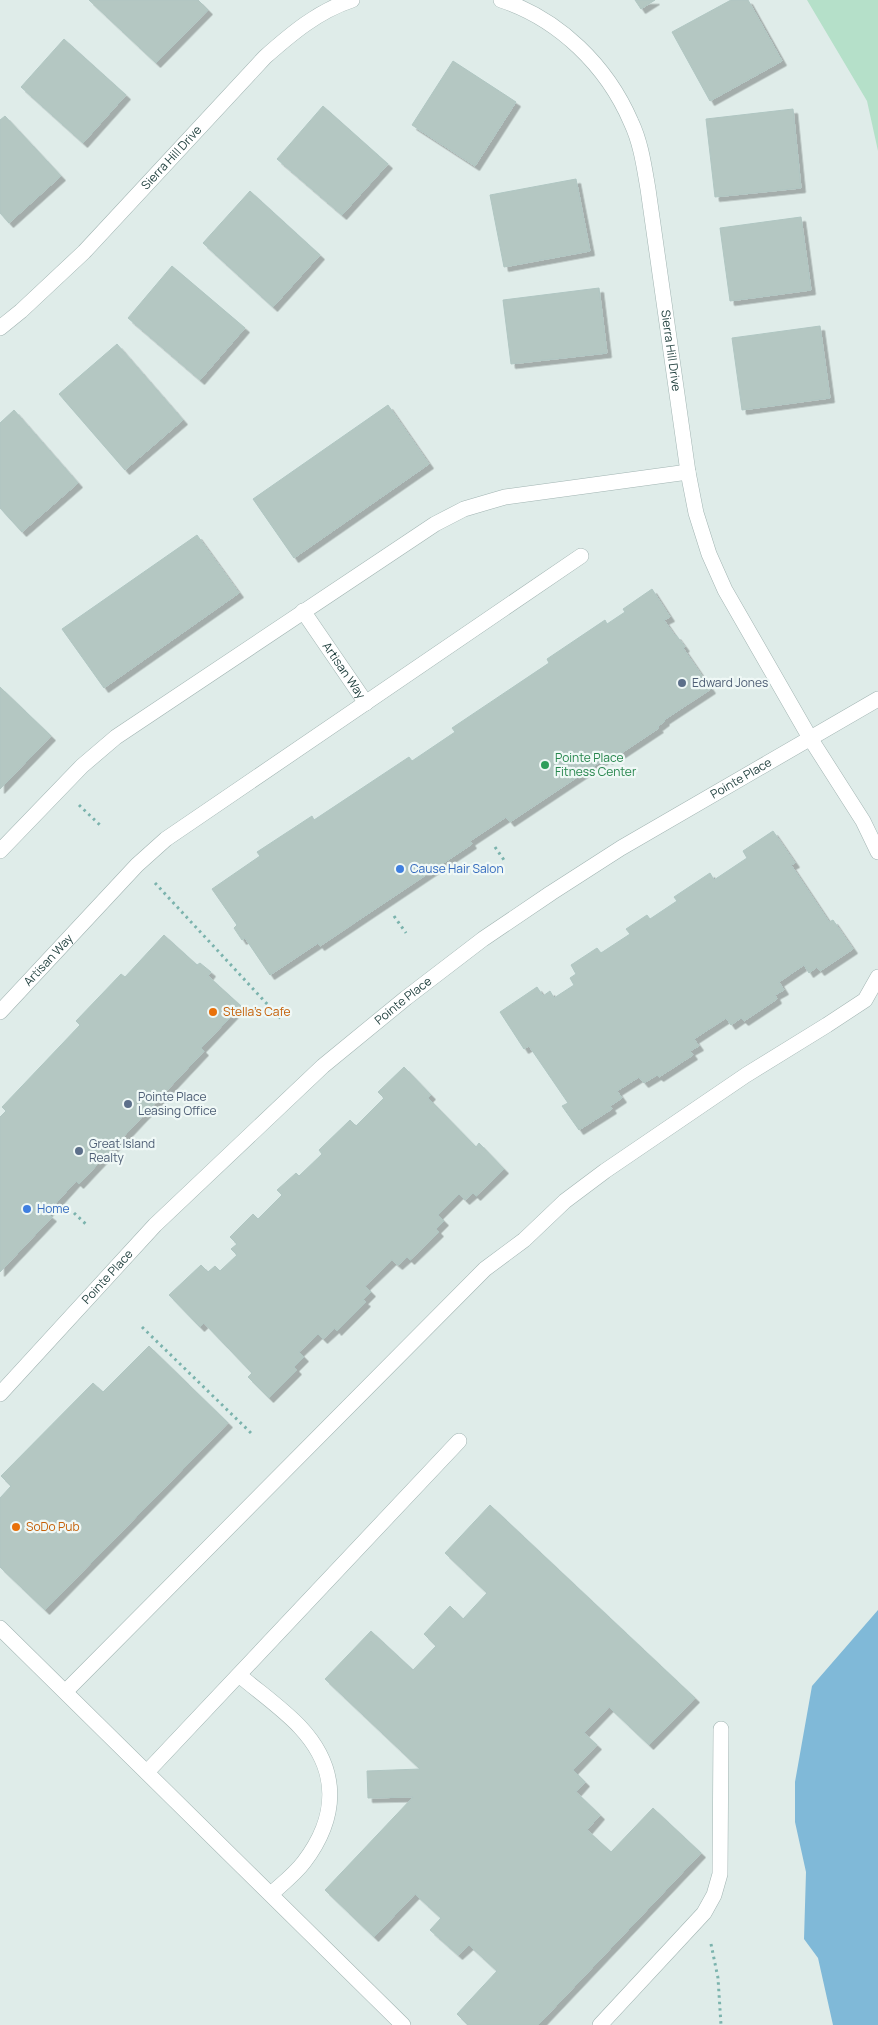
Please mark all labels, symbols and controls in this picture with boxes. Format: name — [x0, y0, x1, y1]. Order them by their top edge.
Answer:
street label: Sierra Hill Drive — [137, 122, 205, 193]
street label: Sierra Hill Drive — [657, 309, 685, 392]
street label: Artisan Way — [319, 638, 370, 702]
place label: Edward Jones — [692, 674, 768, 691]
marker: Edward Jones — [676, 677, 688, 689]
place label: Pointe Place Fitness Center — [555, 749, 637, 780]
street label: Pointe Place — [707, 753, 775, 803]
marker: Pointe Place Fitness Center — [539, 759, 551, 771]
place label: Cause Hair Salon — [410, 860, 504, 877]
marker: Cause Hair Salon — [394, 863, 406, 875]
street label: Artisan Way — [20, 930, 77, 989]
street label: Pointe Place — [371, 972, 435, 1028]
place label: Stella's Cafe — [223, 1003, 291, 1020]
marker: Stella's Cafe — [207, 1006, 219, 1018]
place label: Pointe Place Leasing Office — [138, 1088, 217, 1119]
marker: Pointe Place Leasing Office — [122, 1098, 134, 1110]
place label: Great Island Realty — [89, 1135, 155, 1166]
marker: Great Island Realty — [73, 1145, 85, 1157]
place label: Home — [37, 1200, 69, 1217]
marker: Home — [21, 1203, 33, 1215]
street label: Pointe Place — [78, 1245, 137, 1307]
place label: SoDo Pub — [26, 1518, 80, 1535]
marker: SoDo Pub — [10, 1521, 22, 1533]

